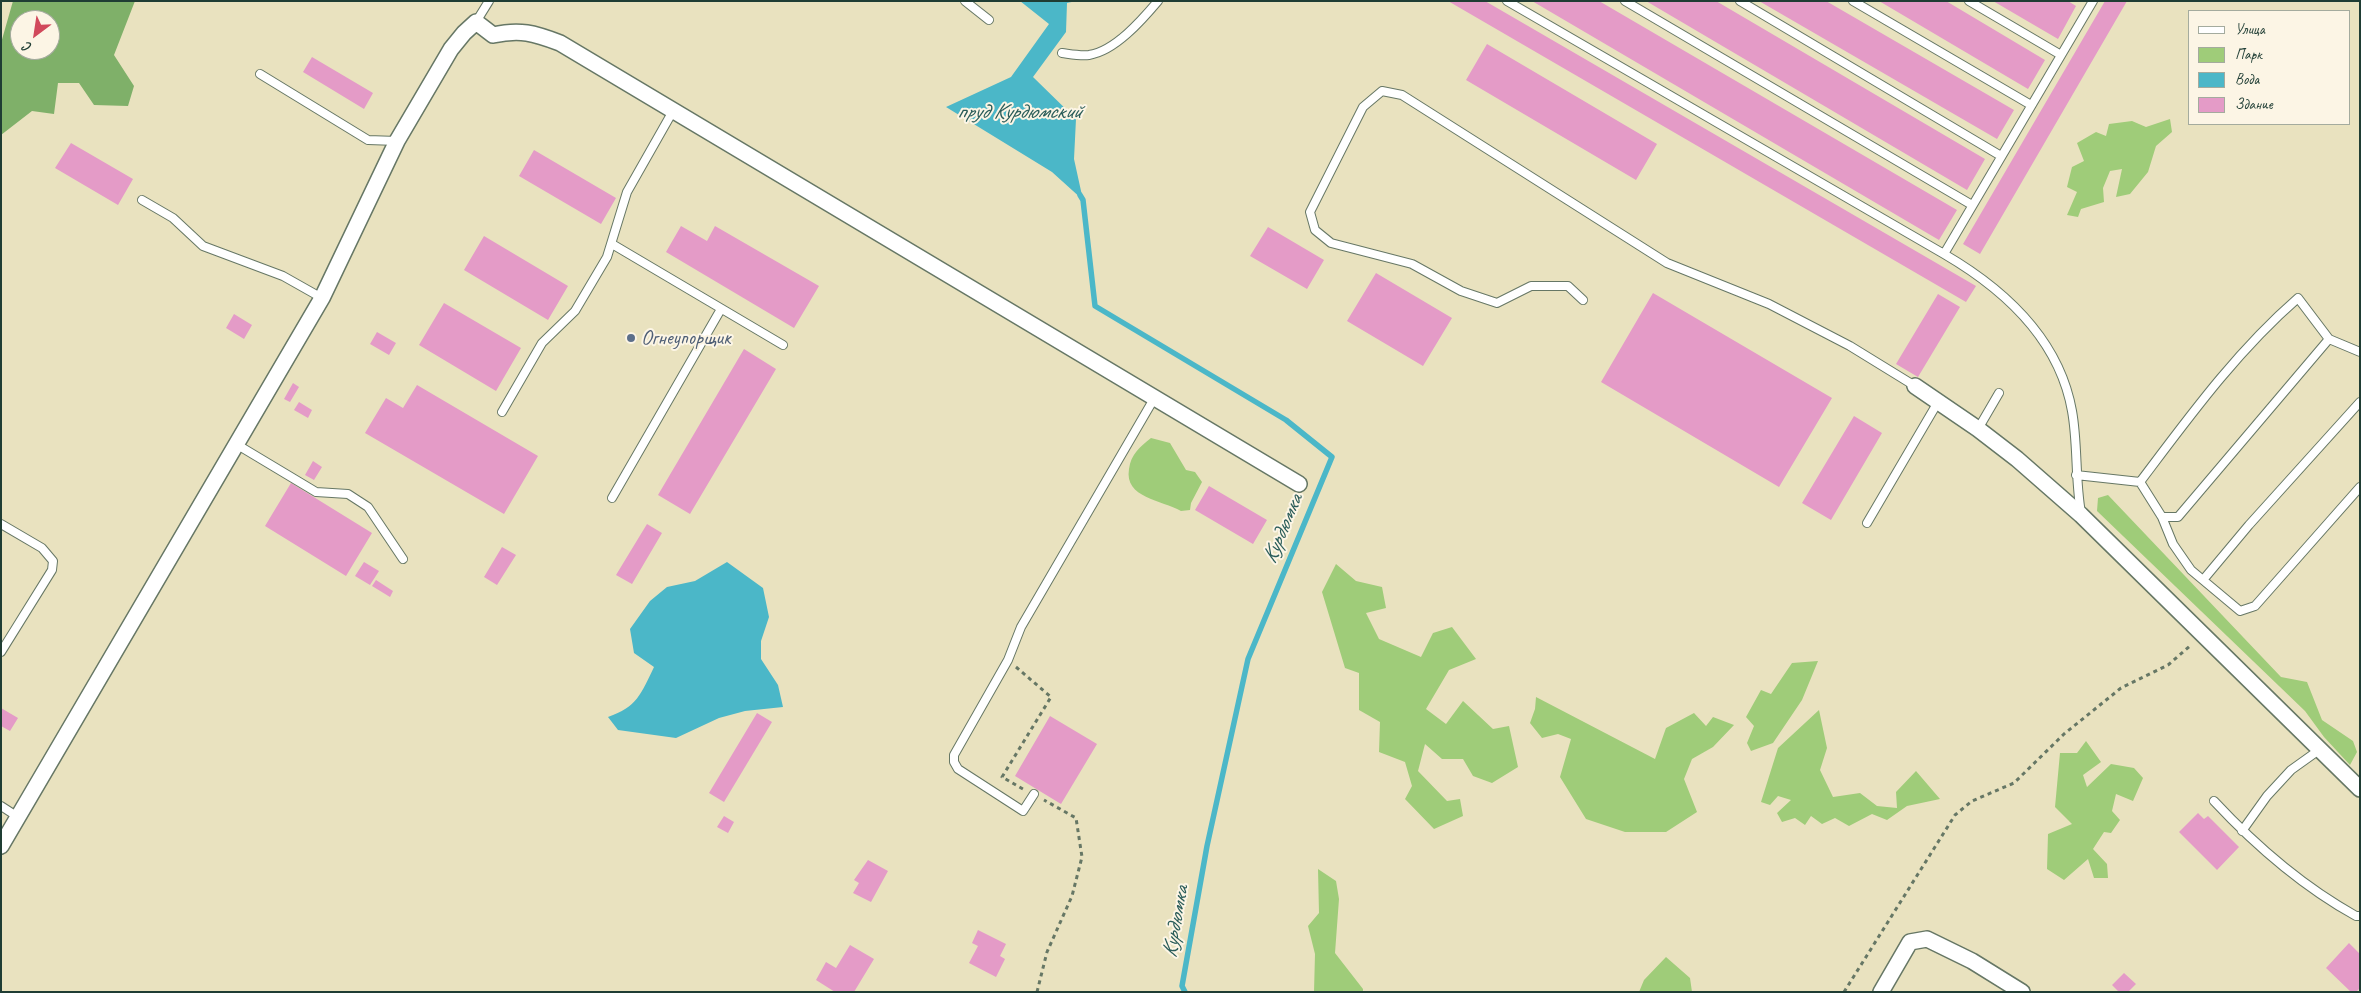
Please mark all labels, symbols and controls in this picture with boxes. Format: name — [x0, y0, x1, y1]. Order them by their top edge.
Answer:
north arrow — [10, 10, 60, 60]
legend — [2188, 10, 2351, 125]
text: Улица — [2235, 20, 2265, 39]
text: С — [20, 38, 35, 56]
text: Парк — [2235, 45, 2262, 64]
text: Вода — [2235, 70, 2259, 89]
text: Здание — [2235, 95, 2273, 114]
water label: пруд Курдюмский — [957, 99, 1081, 125]
place label: Огнеупорщик — [641, 325, 731, 351]
marker: Огнеупорщик — [625, 332, 637, 344]
water label: Курдюмка — [1257, 491, 1309, 567]
water label: Курдюмка — [1157, 884, 1195, 960]

